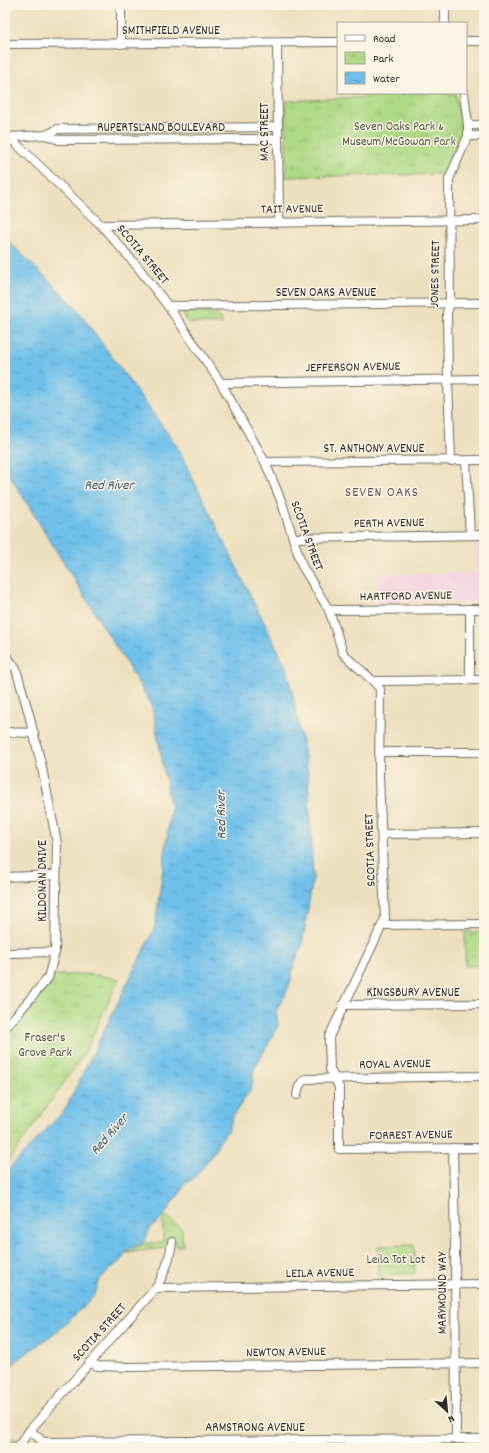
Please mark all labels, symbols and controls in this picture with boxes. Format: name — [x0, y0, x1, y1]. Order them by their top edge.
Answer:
street label: SMITHFIELD AVENUE — [122, 22, 220, 41]
legend — [337, 22, 467, 94]
text: Road — [373, 31, 395, 48]
text: Park — [373, 51, 394, 68]
text: Water — [373, 71, 400, 88]
street label: MAC STREET — [256, 103, 275, 161]
park label: Seven Oaks Park & Museum/McGowan Park — [342, 118, 456, 152]
street label: RUPERTSLAND BOULEVARD — [97, 119, 225, 138]
street label: TAIT AVENUE — [261, 200, 323, 220]
street label: SCOTIA STREET — [111, 221, 173, 289]
street label: JONES STREET — [426, 240, 446, 308]
street label: SEVEN OAKS AVENUE — [276, 284, 376, 303]
street label: JEFFERSON AVENUE — [305, 358, 401, 378]
street label: ST. ANTHONY AVENUE — [324, 440, 425, 459]
water label: Red River — [84, 476, 135, 496]
district label: SEVEN OAKS — [345, 483, 419, 503]
street label: SCOTIA STREET — [285, 498, 327, 574]
street label: PERTH AVENUE — [353, 514, 425, 534]
street label: HARTFORD AVENUE — [360, 587, 452, 607]
water label: Red River — [212, 788, 232, 840]
street label: SCOTIA STREET — [360, 813, 382, 887]
street label: KILDONAN DRIVE — [34, 840, 53, 922]
street label: KINGSBURY AVENUE — [366, 984, 460, 1003]
park label: Fraser's Grove Park — [18, 1029, 72, 1063]
street label: ROYAL AVENUE — [359, 1055, 431, 1075]
water label: Red River — [86, 1108, 135, 1160]
street label: FORREST AVENUE — [369, 1126, 453, 1146]
street label: MARYMOUND WAY — [434, 1250, 453, 1334]
park label: Leila Tot Lot — [366, 1251, 426, 1270]
street label: LEILA AVENUE — [286, 1264, 355, 1284]
street label: SCOTIA STREET — [68, 1299, 132, 1367]
street label: NEWTON AVENUE — [246, 1343, 326, 1363]
north arrow — [427, 1391, 467, 1431]
text: N — [444, 1410, 457, 1427]
street label: ARMSTRONG AVENUE — [205, 1419, 305, 1438]

